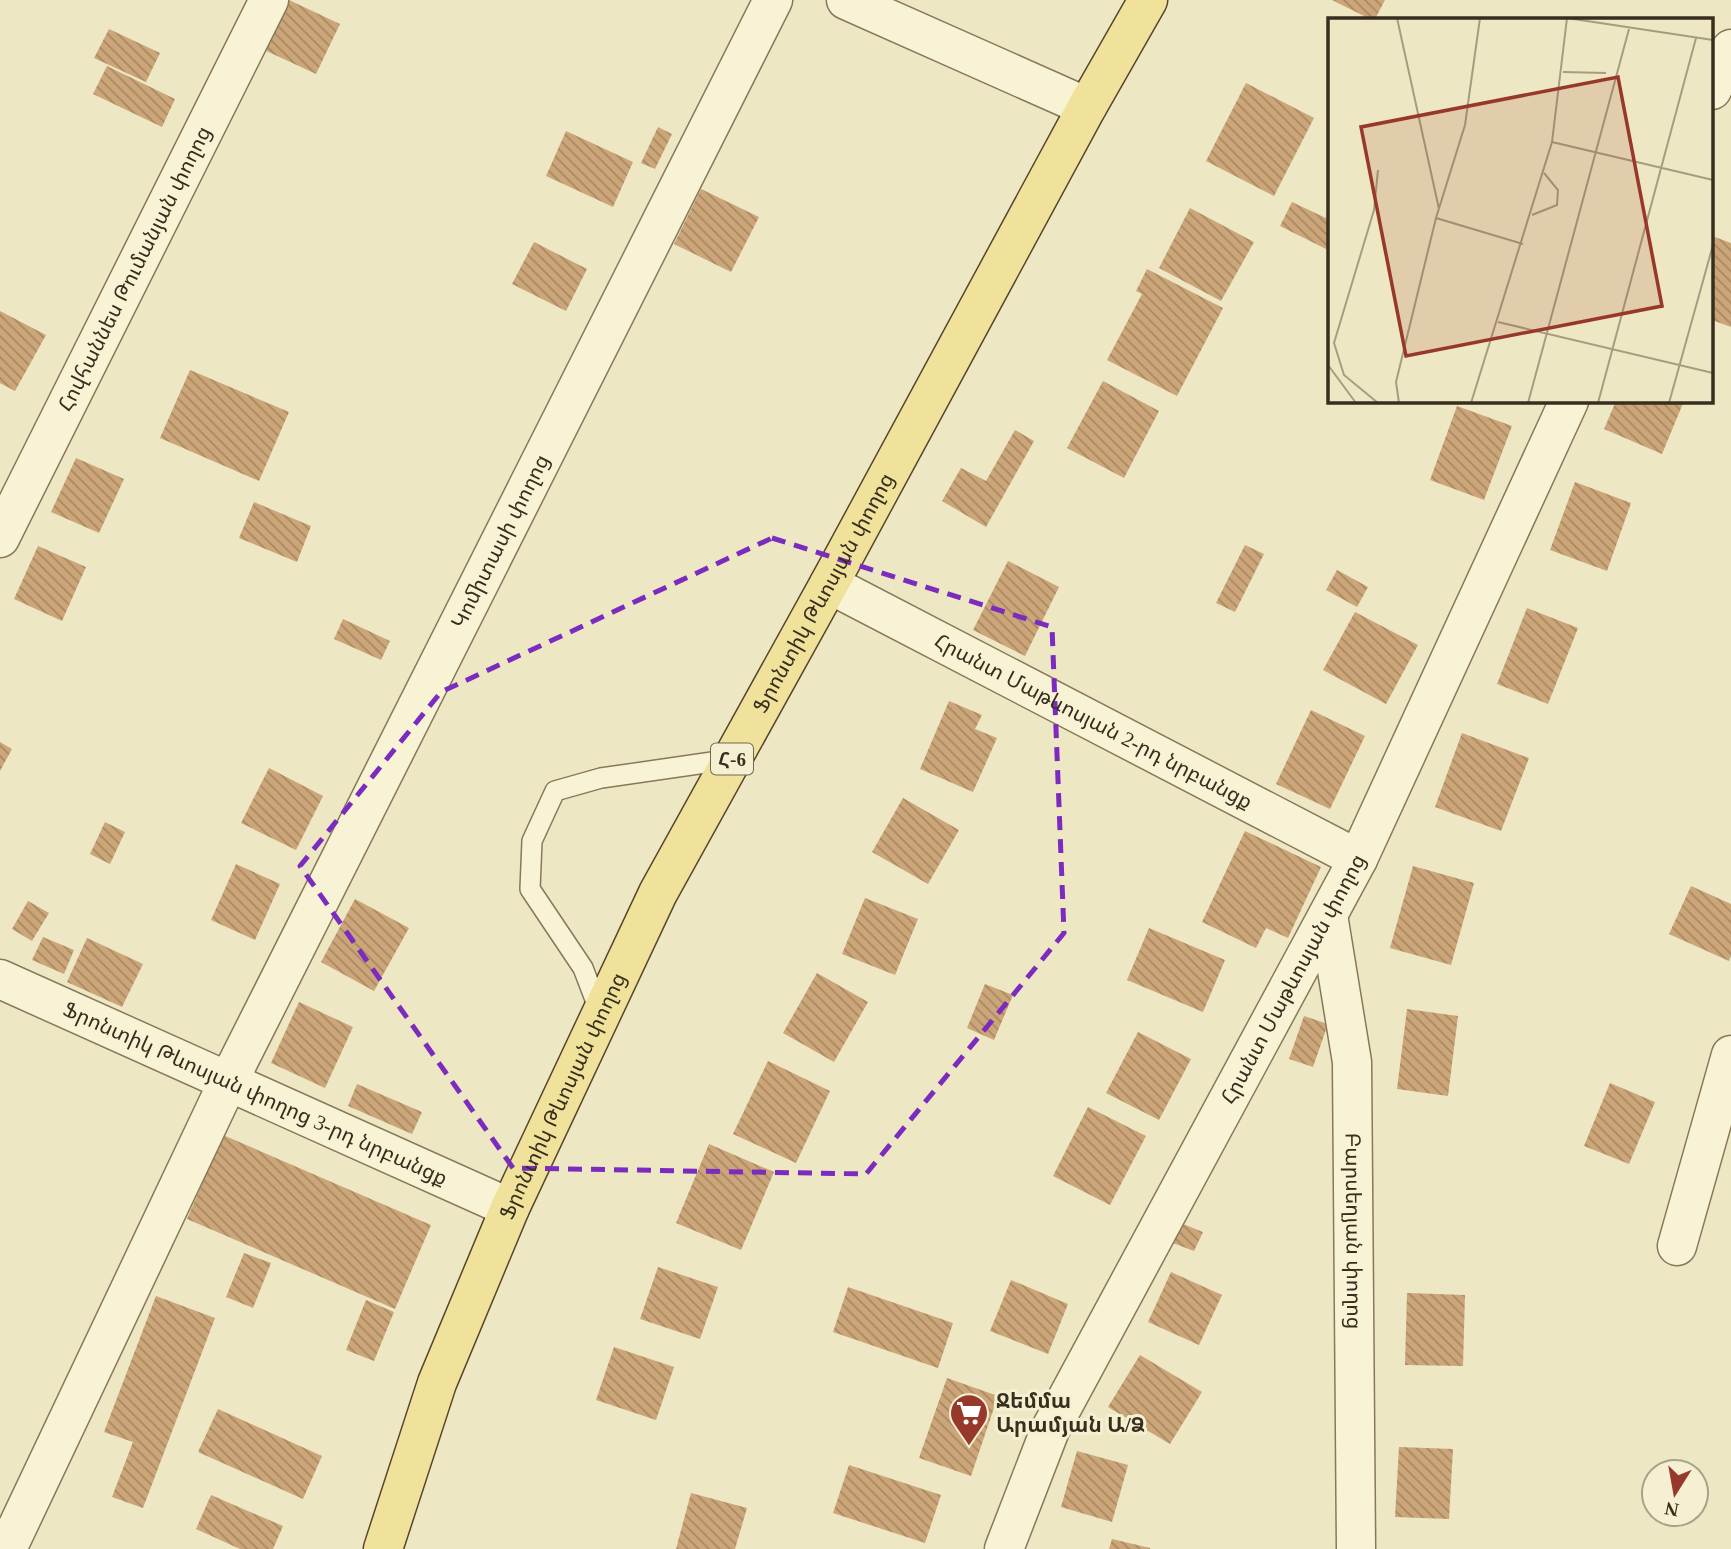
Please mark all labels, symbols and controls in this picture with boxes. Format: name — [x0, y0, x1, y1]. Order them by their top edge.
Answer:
inset map — [1328, 18, 1714, 402]
street label: Հովհաննես Թումանյան փողոց — [53, 122, 216, 415]
street label: Կոմիտասի փողոց — [447, 450, 554, 632]
street label: Ֆրոնտիկ Թևոսյան փողոց — [748, 469, 899, 717]
street label: Հրանտ Մաթևոսյան 2-րդ նրբանցք — [930, 629, 1256, 814]
road number: Հ-6 — [711, 744, 753, 774]
street label: Հրանտ Մաթևոսյան փողոց — [1216, 850, 1370, 1108]
street label: Ֆրոնտիկ Թևոսյան փողոց — [495, 969, 631, 1223]
street label: Ֆրոնտիկ Թևոսյան փողոց 3-րդ նրբանցք — [60, 997, 451, 1190]
street label: Բարսեղյան փողոց — [1341, 1133, 1366, 1330]
place label: Ջեմմա Արամյան Ա/Ձ — [996, 1389, 1145, 1437]
supermarket icon: Ջեմմա Արամյան Ա/Ձ — [948, 1392, 990, 1447]
north arrow — [1640, 1458, 1710, 1528]
text: N — [1663, 1498, 1681, 1521]

